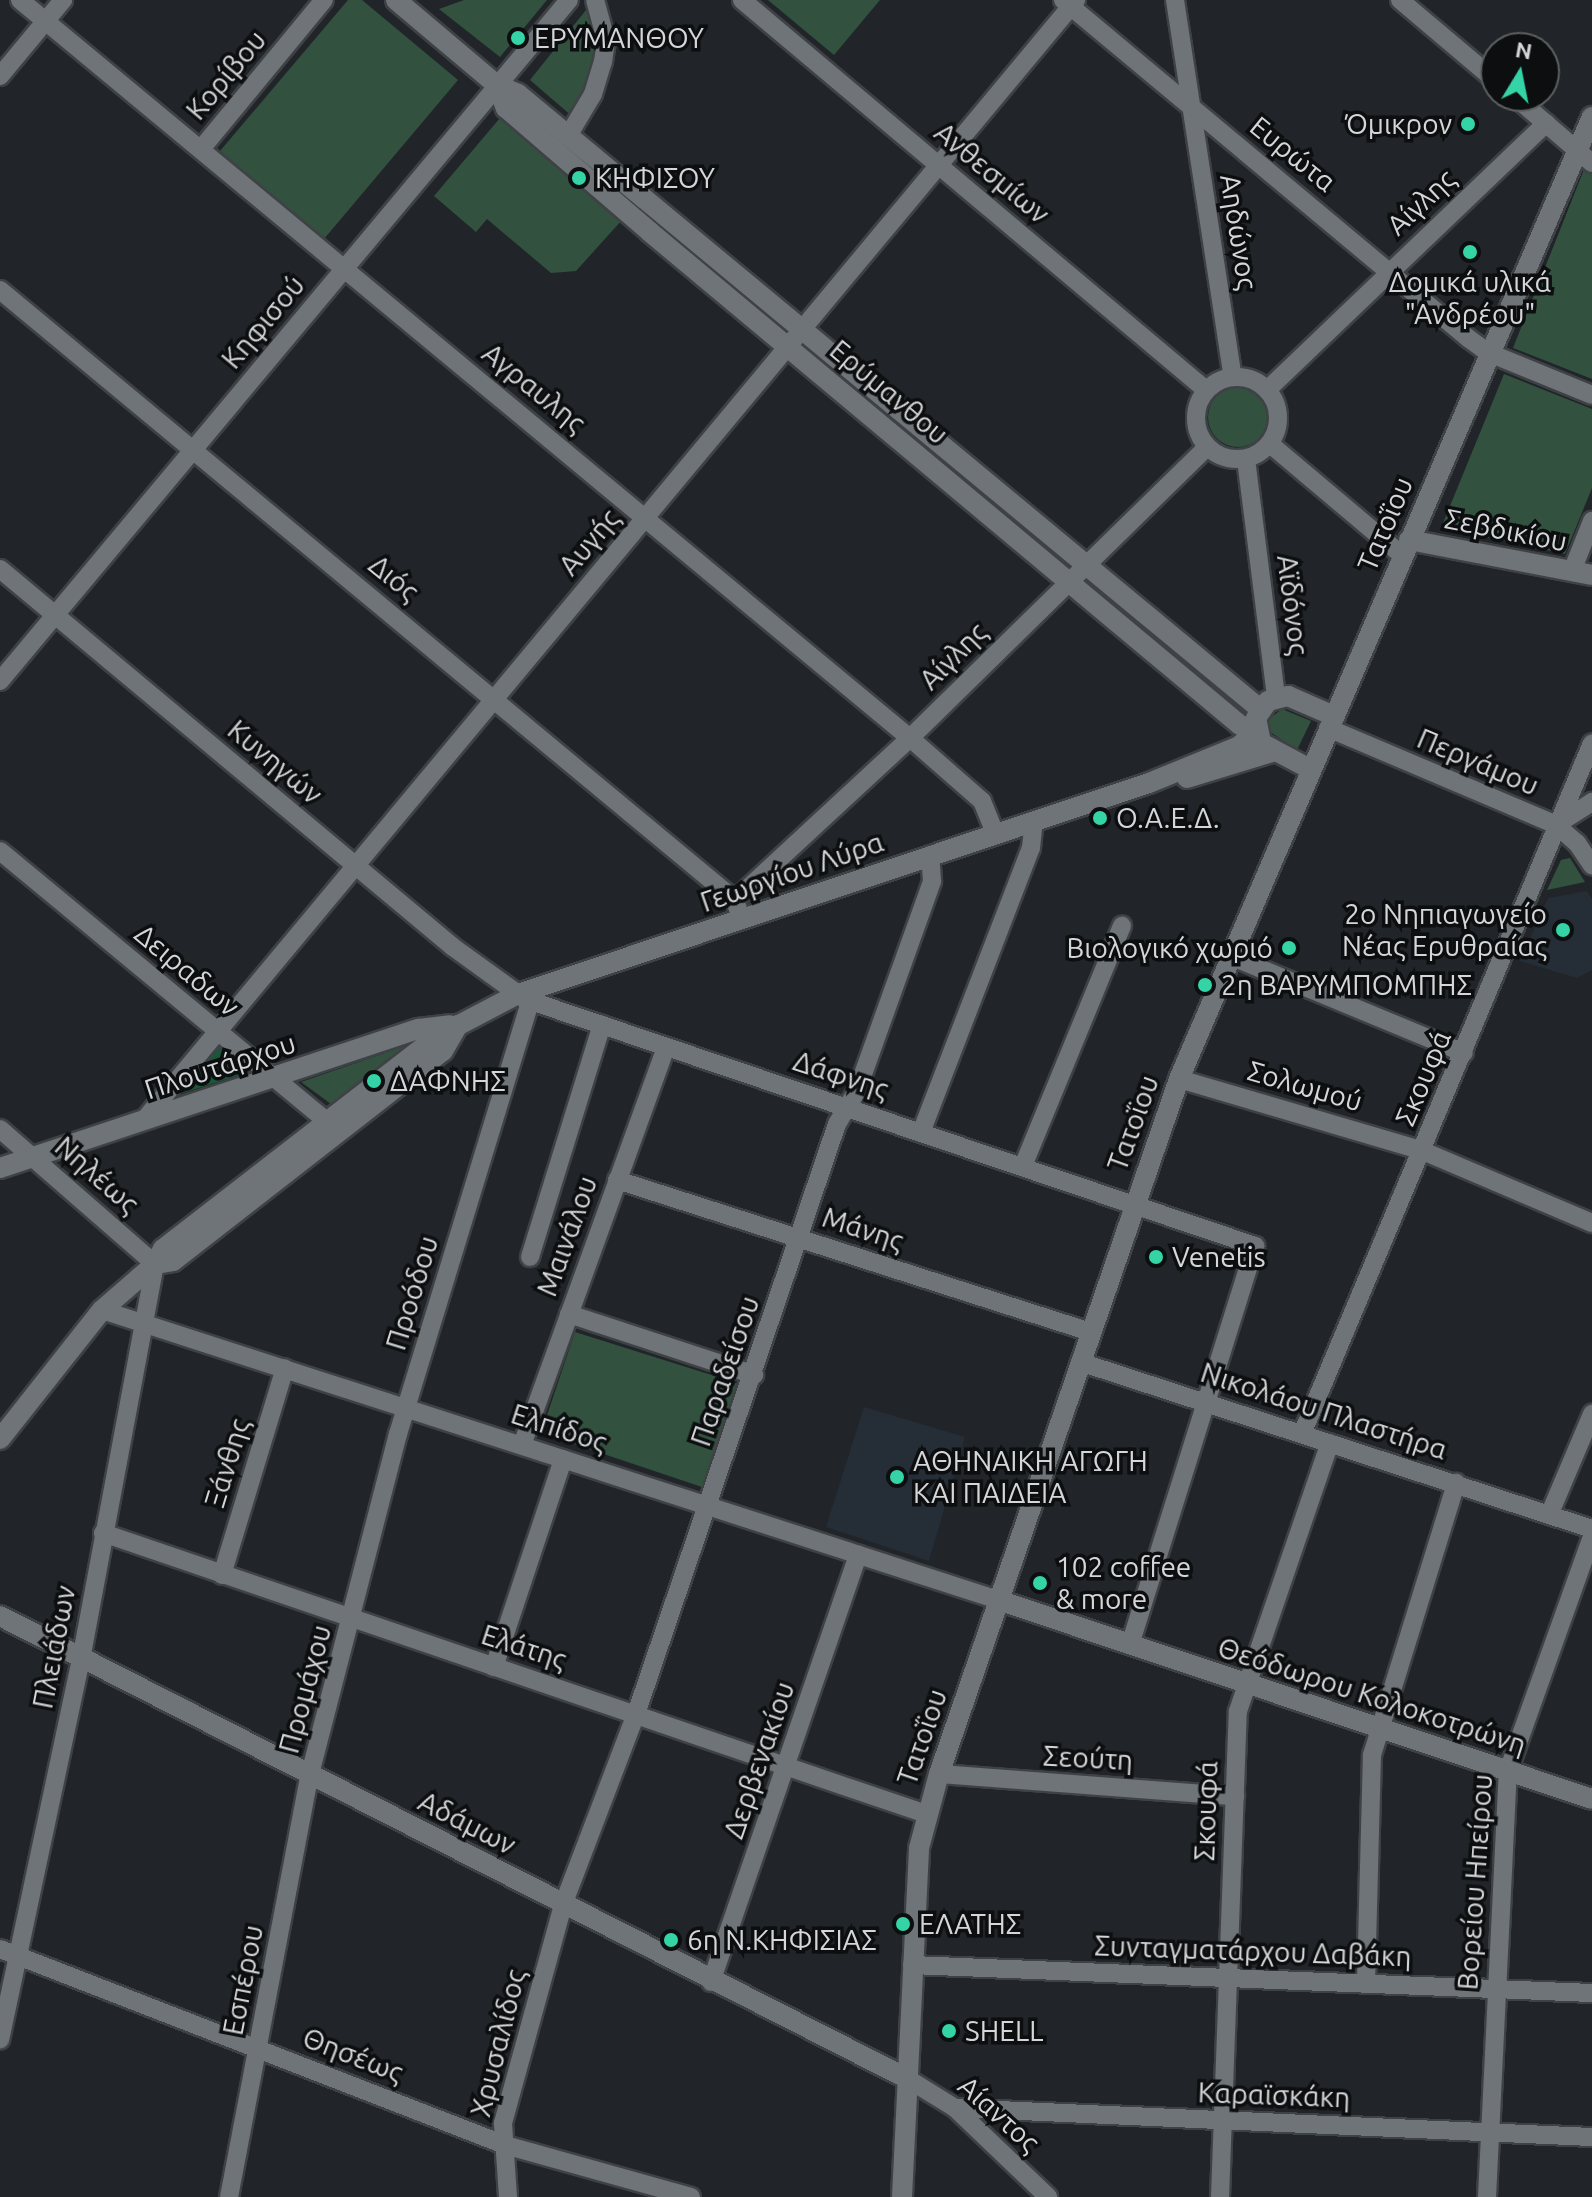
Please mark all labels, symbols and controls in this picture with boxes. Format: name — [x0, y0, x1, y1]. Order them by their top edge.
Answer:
place label: ΕΡΥΜΑΝΘΟΥ — [534, 21, 704, 55]
street label: Κορίβου — [179, 24, 273, 126]
marker: ΕΡΥΜΑΝΘΟΥ — [509, 29, 527, 47]
north arrow — [1480, 32, 1560, 112]
text: N — [1514, 36, 1534, 64]
place label: Όμικρον — [1345, 107, 1452, 141]
street label: Ευρώτα — [1243, 109, 1343, 199]
street label: Ανθεσμίων — [928, 115, 1056, 231]
marker: Όμικρον — [1459, 115, 1477, 133]
place label: ΚΗΦΙΣΟΥ — [595, 161, 715, 195]
street label: Αίγλης — [1380, 162, 1462, 242]
marker: ΚΗΦΙΣΟΥ — [570, 169, 588, 187]
street label: Αηδώνος — [1213, 172, 1265, 292]
marker: Δομικά υλικά "Ανδρέου" — [1461, 243, 1479, 261]
place label: Δομικά υλικά "Ανδρέου" — [1389, 265, 1551, 331]
street label: Κηφισού — [214, 269, 312, 375]
street label: Ερύμανθου — [823, 333, 955, 451]
street label: Αγραυλης — [476, 336, 592, 440]
street label: Τατοΐου — [1350, 472, 1420, 576]
street label: Αυγής — [552, 502, 626, 582]
street label: Σεβδικίου — [1442, 502, 1570, 558]
street label: Διός — [362, 548, 426, 608]
street label: Αϊδόνος — [1270, 553, 1316, 657]
street label: Αίγλης — [912, 615, 994, 697]
street label: Κυνηγών — [221, 713, 329, 811]
street label: Περγάμου — [1412, 721, 1544, 803]
place label: Ο.Α.Ε.Δ. — [1116, 801, 1220, 835]
marker: Ο.Α.Ε.Δ. — [1091, 809, 1109, 827]
street label: Γεωργίου Λύρα — [696, 825, 888, 919]
place label: 2ο Νηπιαγωγείο Νέας Ερυθραίας — [1342, 897, 1547, 963]
street label: Δειραδων — [128, 917, 246, 1023]
marker: 2ο Νηπιαγωγείο Νέας Ερυθραίας — [1554, 921, 1572, 939]
place label: Βιολογικό χωριό — [1067, 931, 1273, 965]
marker: Βιολογικό χωριό — [1280, 939, 1298, 957]
place label: 2η ΒΑΡΥΜΠΟΜΠΗΣ — [1221, 968, 1472, 1002]
marker: 2η ΒΑΡΥΜΠΟΜΠΗΣ — [1196, 976, 1214, 994]
street label: Σκουφά — [1388, 1025, 1458, 1131]
street label: Πλουτάρχου — [140, 1026, 300, 1106]
street label: Δάφνης — [789, 1044, 893, 1106]
street label: Σολωμού — [1244, 1054, 1366, 1118]
place label: ΔΑΦΝΗΣ — [390, 1064, 506, 1098]
street label: Τατοΐου — [1100, 1071, 1166, 1175]
marker: ΔΑΦΝΗΣ — [365, 1072, 383, 1090]
street label: Νηλέως — [48, 1130, 146, 1220]
street label: Μαινάλου — [530, 1171, 604, 1301]
street label: Μάνης — [818, 1200, 908, 1258]
street label: Προόδου — [379, 1232, 445, 1354]
place label: Venetis — [1172, 1240, 1266, 1274]
marker: Venetis — [1147, 1248, 1165, 1266]
street label: Παραδείσου — [684, 1292, 766, 1450]
street label: Νικολάου Πλαστήρα — [1197, 1355, 1451, 1467]
street label: Ελπίδος — [507, 1397, 611, 1459]
street label: Ξάνθης — [198, 1415, 256, 1511]
place label: ΑΘΗΝΑΙΚΗ ΑΓΩΓΗ ΚΑΙ ΠΑΙΔΕΙΑ — [913, 1444, 1148, 1510]
marker: ΑΘΗΝΑΙΚΗ ΑΓΩΓΗ ΚΑΙ ΠΑΙΔΕΙΑ — [888, 1468, 906, 1486]
place label: 102 coffee & more — [1056, 1550, 1191, 1616]
marker: 102 coffee & more — [1031, 1574, 1049, 1592]
street label: Πλειάδων — [26, 1583, 82, 1711]
street label: Ελάτης — [477, 1618, 571, 1676]
street label: Προμάχου — [272, 1621, 338, 1757]
street label: Θεόδωρου Κολοκοτρώνη — [1214, 1630, 1530, 1762]
street label: Δερβενακίου — [716, 1677, 802, 1843]
street label: Τατοΐου — [890, 1685, 954, 1789]
street label: Σεούτη — [1042, 1739, 1134, 1777]
street label: Σκουφά — [1187, 1760, 1225, 1862]
street label: Βορείου Ηπείρου — [1451, 1773, 1499, 1991]
street label: Αδάμων — [413, 1784, 521, 1862]
place label: ΕΛΑΤΗΣ — [919, 1907, 1021, 1941]
marker: ΕΛΑΤΗΣ — [894, 1915, 912, 1933]
street label: Εσπέρου — [216, 1922, 270, 2038]
place label: 6η Ν.ΚΗΦΙΣΙΑΣ — [687, 1923, 877, 1957]
street label: Συνταγματάρχου Δαβάκη — [1094, 1929, 1412, 1973]
marker: 6η Ν.ΚΗΦΙΣΙΑΣ — [662, 1931, 680, 1949]
street label: Χρυσαλίδος — [463, 1966, 533, 2120]
place label: SHELL — [965, 2014, 1043, 2048]
street label: Θησέως — [298, 2021, 408, 2089]
marker: SHELL — [940, 2022, 958, 2040]
street label: Αίαντος — [952, 2069, 1046, 2159]
street label: Καραϊσκάκη — [1197, 2076, 1351, 2114]

